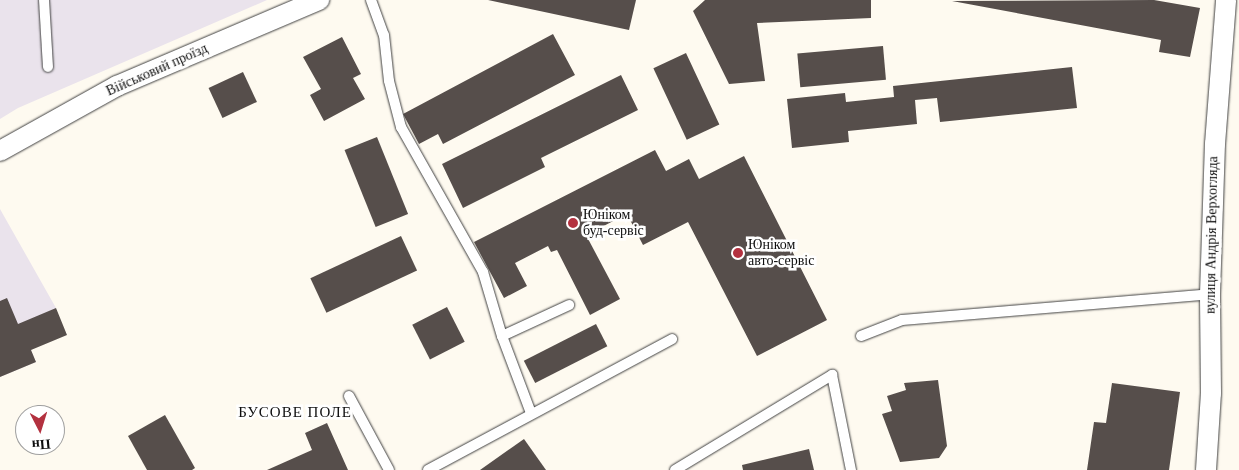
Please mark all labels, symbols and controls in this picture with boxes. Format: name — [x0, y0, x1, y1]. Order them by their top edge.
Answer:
street label: Військовий проїзд — [104, 40, 210, 100]
street label: вулиця Андрія Верхогляда — [1202, 156, 1222, 314]
place label: Юніком буд-сервіс — [583, 207, 644, 240]
marker: Юніком буд-сервіс — [567, 217, 579, 229]
place label: Юніком авто-сервіс — [748, 237, 814, 270]
marker: Юніком авто-сервіс — [732, 247, 744, 259]
district label: БУСОВЕ ПОЛЕ — [237, 404, 353, 422]
north arrow — [15, 405, 65, 455]
text: Пн — [31, 436, 51, 453]

